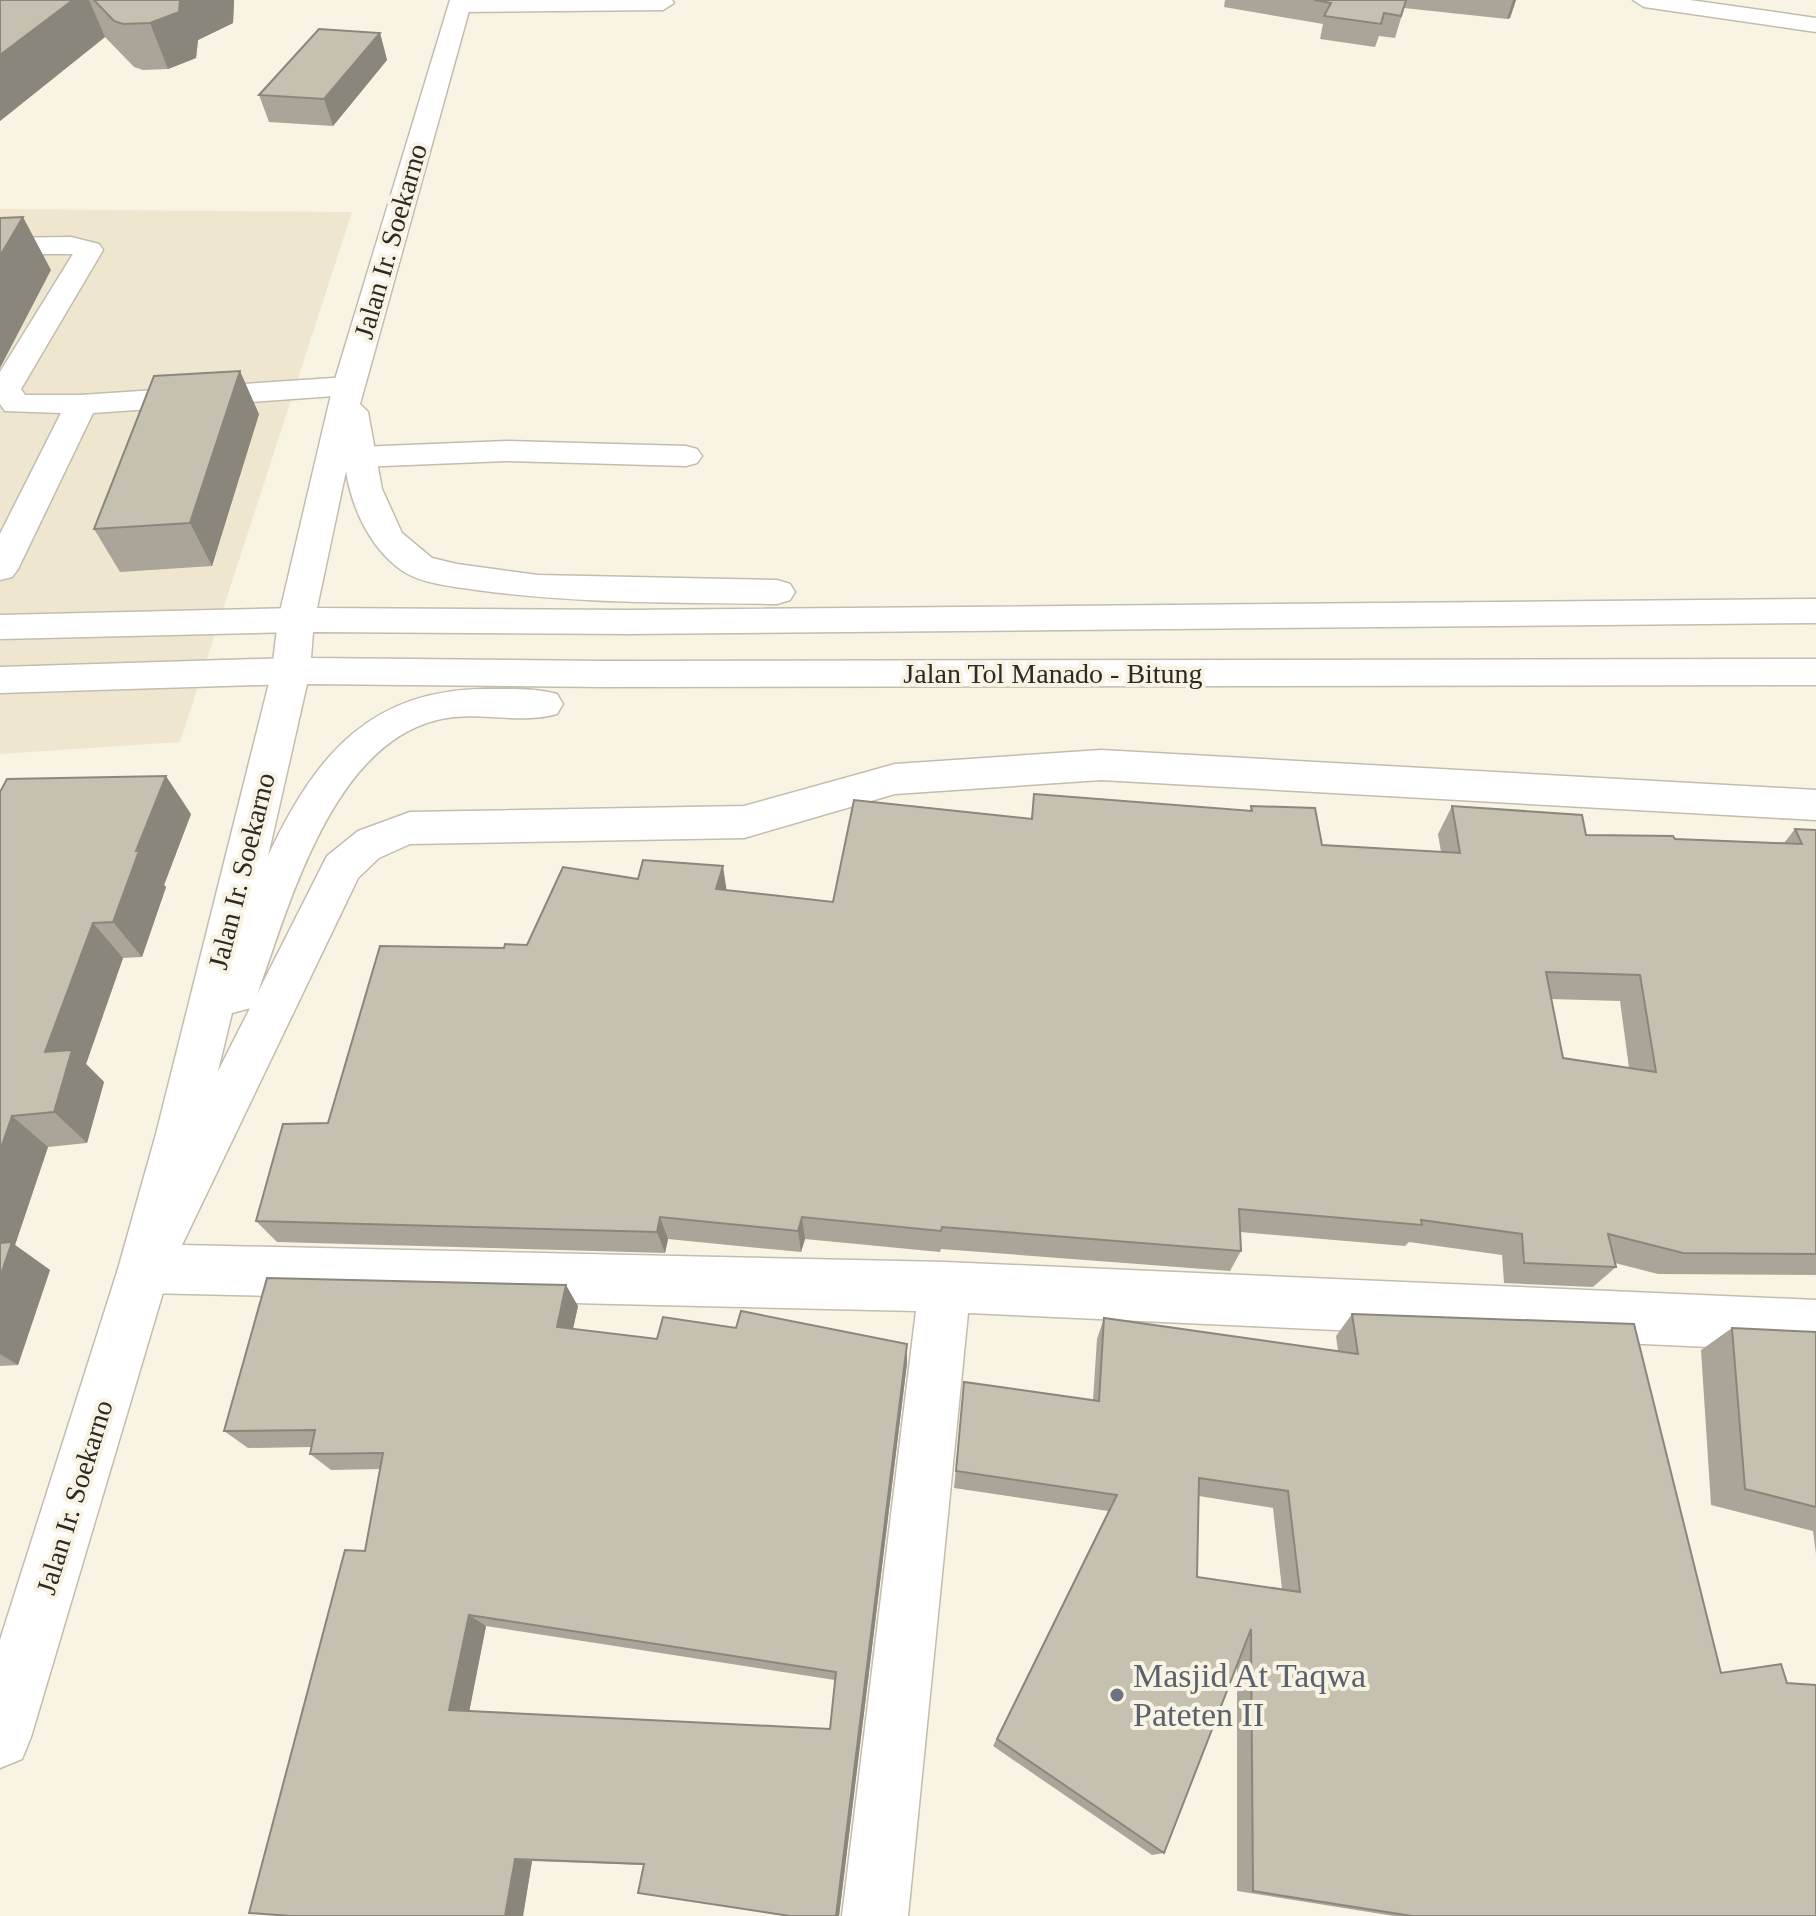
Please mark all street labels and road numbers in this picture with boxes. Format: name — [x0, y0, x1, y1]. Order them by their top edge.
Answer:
street label: Jalan Ir. Soekarno — [348, 140, 433, 342]
street label: Jalan Tol Manado - Bitung — [903, 658, 1203, 689]
street label: Jalan Ir. Soekarno — [202, 770, 281, 973]
street label: Jalan Ir. Soekarno — [30, 1396, 119, 1598]

